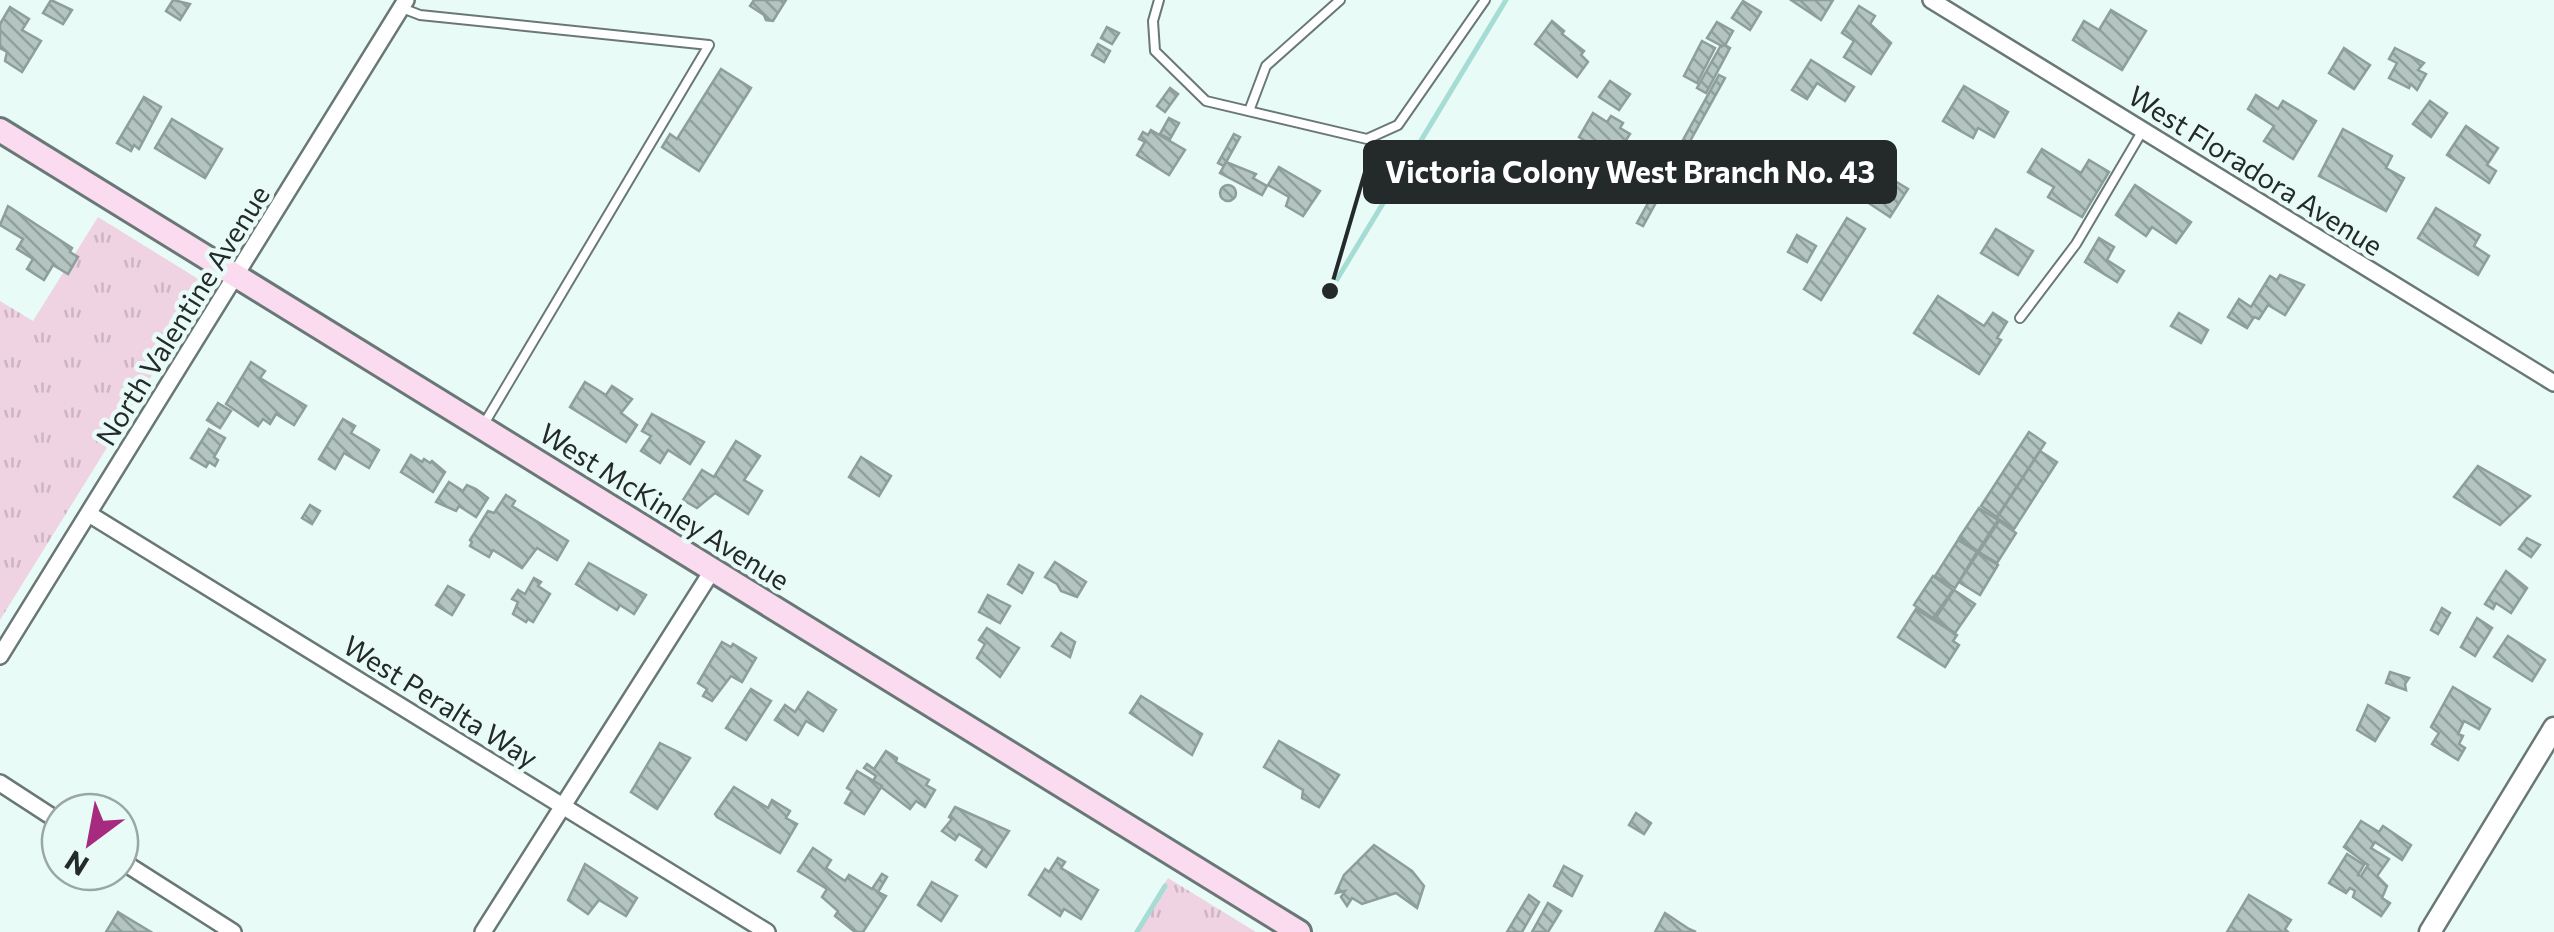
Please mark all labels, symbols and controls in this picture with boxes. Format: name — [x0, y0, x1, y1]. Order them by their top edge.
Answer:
street label: West Floradora Avenue — [2123, 78, 2389, 262]
callout: Victoria Colony West Branch No. 43 — [1365, 142, 1895, 202]
text: Victoria Colony West Branch No. 43 — [1385, 152, 1875, 189]
street label: North Valentine Avenue — [88, 179, 276, 451]
street label: West McKinley Avenue — [534, 415, 796, 597]
street label: West Peralta Way — [338, 628, 544, 774]
north arrow — [40, 792, 140, 892]
text: N — [58, 844, 94, 884]

